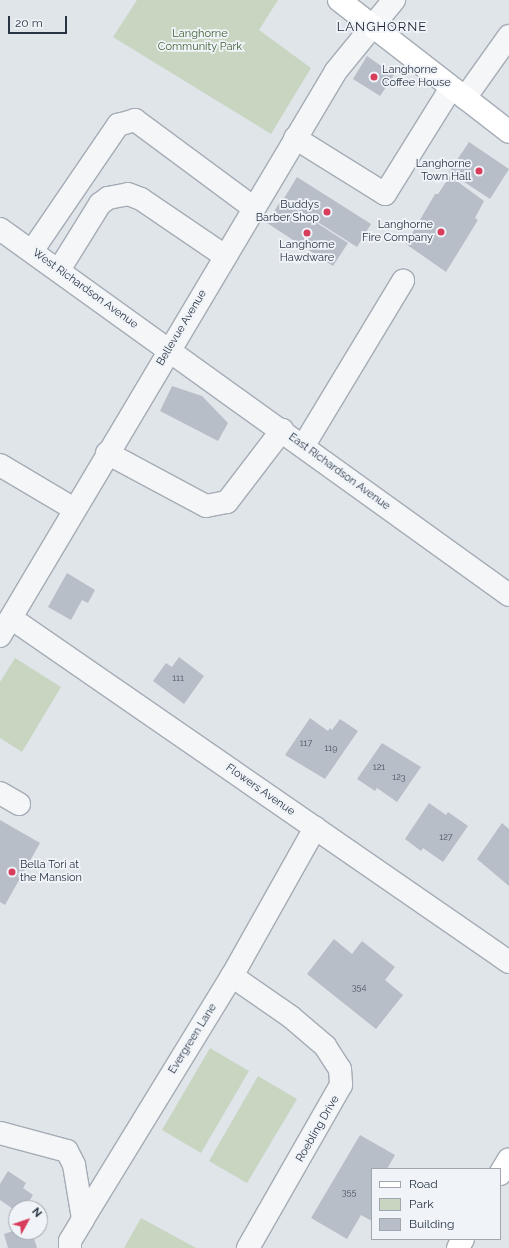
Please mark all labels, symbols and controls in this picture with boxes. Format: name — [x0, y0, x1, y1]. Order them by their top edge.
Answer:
scale bar — [10, 8, 69, 34]
text: 20 m — [15, 16, 43, 30]
district label: LANGHORNE — [337, 19, 427, 35]
park label: Langhorne Community Park — [158, 28, 242, 54]
place label: Langhorne Coffee House — [382, 64, 451, 90]
marker: Langhorne Coffee House — [369, 72, 379, 82]
place label: Langhorne Town Hall — [416, 158, 471, 184]
marker: Langhorne Town Hall — [474, 166, 484, 176]
place label: Buddys Barber Shop — [255, 199, 319, 225]
marker: Buddys Barber Shop — [322, 207, 332, 217]
place label: Langhorne Fire Company — [362, 219, 433, 245]
marker: Langhorne Fire Company — [436, 227, 446, 237]
marker: Langhorne Hawdware — [302, 228, 312, 238]
place label: Langhorne Hawdware — [279, 239, 335, 265]
street label: West Richardson Avenue — [30, 246, 140, 332]
street label: Bellevue Avenue — [154, 288, 210, 368]
street label: East Richardson Avenue — [286, 431, 392, 513]
house number: 111 — [172, 673, 184, 683]
house number: 117 — [300, 738, 312, 748]
house number: 119 — [325, 743, 337, 753]
street label: Flowers Avenue — [223, 761, 297, 819]
house number: 121 — [373, 762, 385, 772]
house number: 123 — [392, 772, 406, 782]
house number: 127 — [439, 832, 453, 842]
place label: Bella Tori at the Mansion — [20, 859, 82, 885]
marker: Bella Tori at the Mansion — [7, 867, 17, 877]
house number: 354 — [352, 982, 366, 992]
street label: Evergreen Lane — [166, 1001, 220, 1077]
street label: Roebling Drive — [294, 1093, 342, 1165]
legend — [371, 1168, 501, 1240]
text: Road — [409, 1177, 438, 1191]
house number: 355 — [342, 1187, 356, 1197]
text: Park — [409, 1197, 434, 1211]
north arrow — [8, 1200, 48, 1240]
text: N — [29, 1205, 44, 1220]
text: Building — [409, 1217, 455, 1231]

